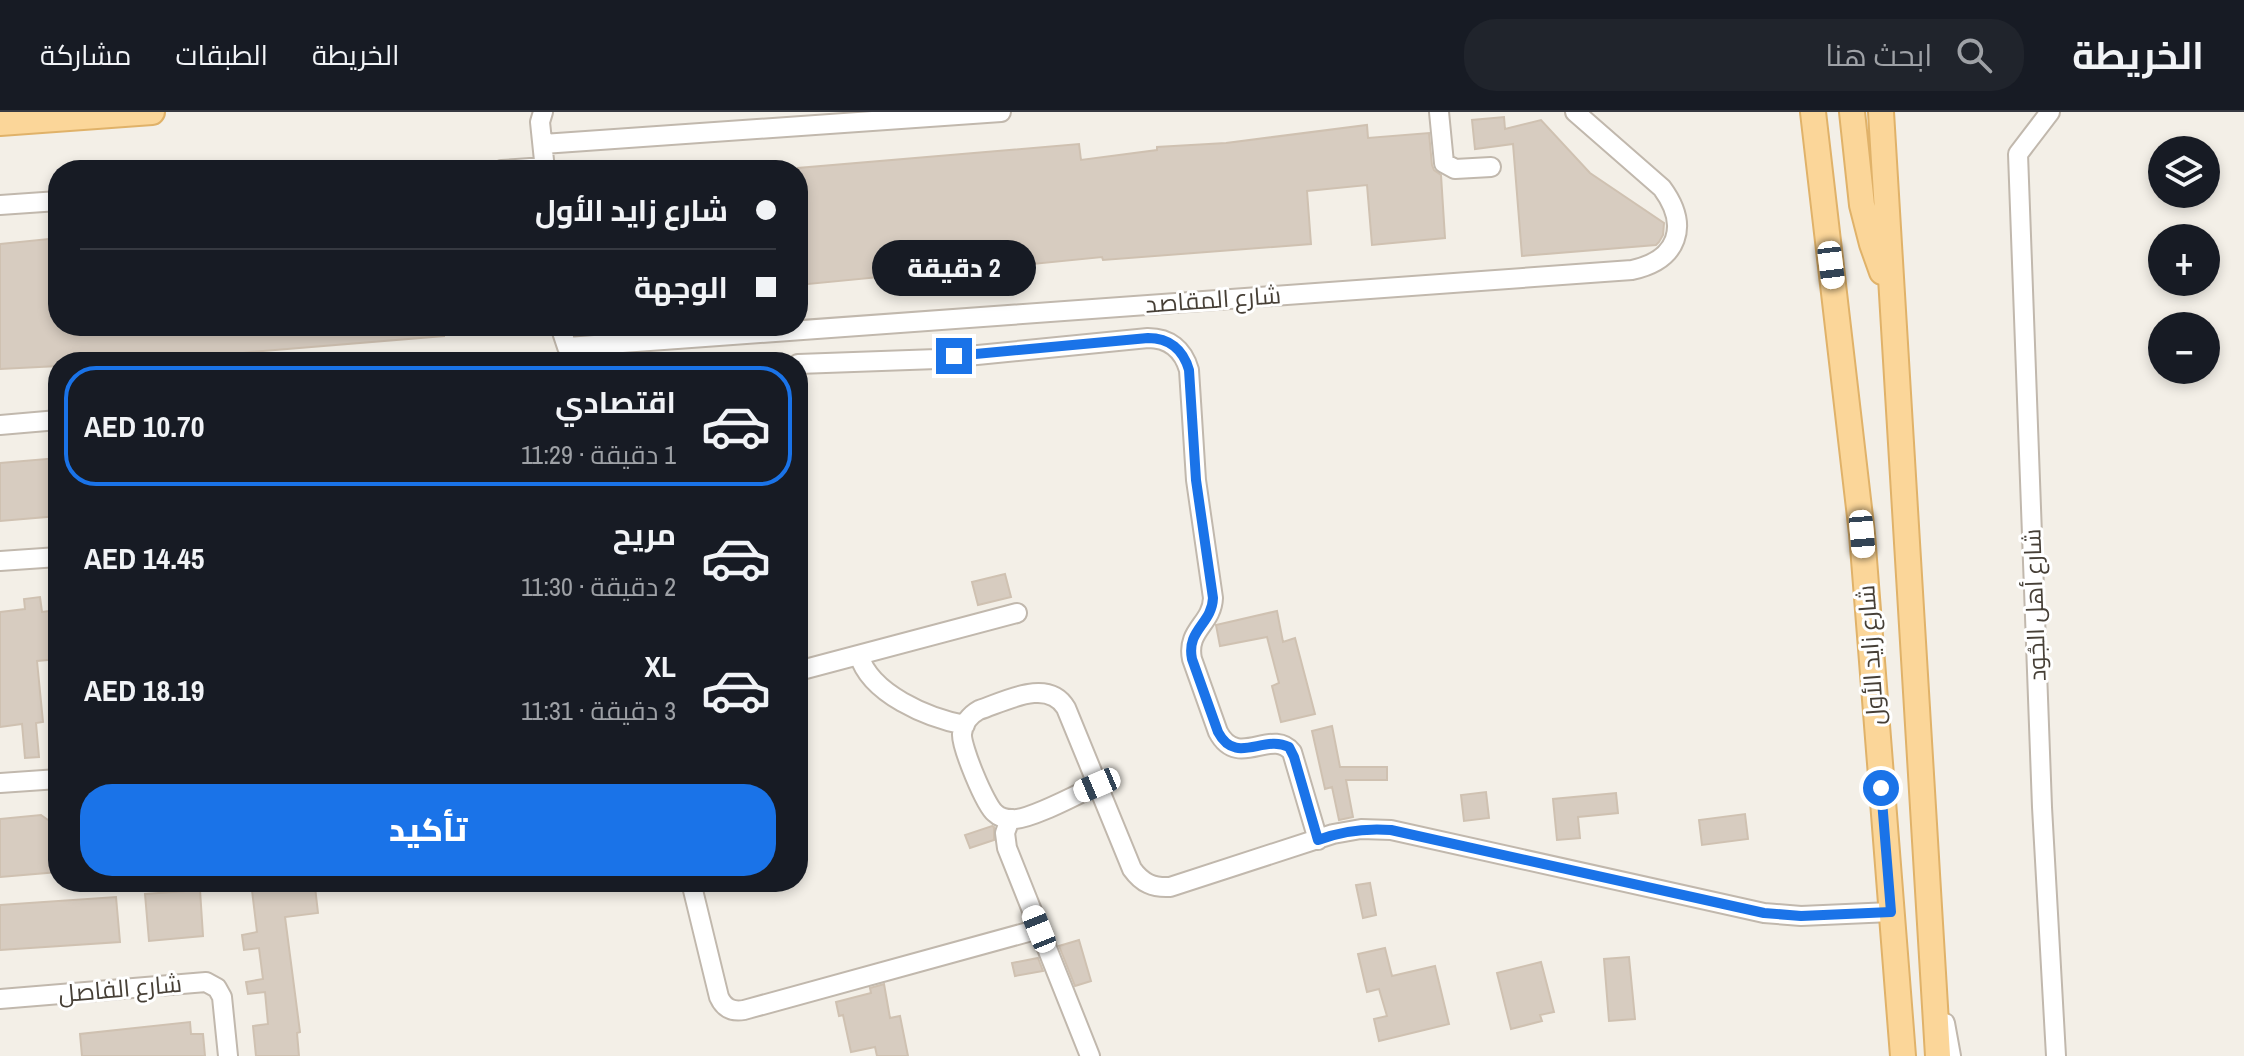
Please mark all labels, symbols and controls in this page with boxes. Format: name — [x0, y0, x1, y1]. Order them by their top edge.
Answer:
search box — [1464, 19, 2024, 91]
text: الخريطة — [2072, 30, 2204, 81]
icon: search — [1952, 33, 1996, 77]
text: ابحث هنا — [1825, 35, 1932, 75]
text: مشاركة — [40, 36, 131, 74]
text: الطبقات — [175, 36, 268, 74]
text: الخريطة — [312, 36, 399, 74]
map controls — [2148, 136, 2220, 384]
button: layers — [2148, 136, 2220, 208]
text: شارع زايد الأول — [535, 190, 728, 230]
button: + — [2148, 224, 2220, 296]
callout: 2 دقيقة — [872, 240, 1036, 296]
car — [1816, 240, 1846, 290]
text: 2 دقيقة — [907, 250, 1001, 285]
text: الوجهة — [634, 267, 728, 307]
street label: شارع المقاصد — [1144, 278, 1282, 321]
button: − — [2148, 312, 2220, 384]
route end — [936, 338, 972, 374]
text: اقتصادي — [555, 382, 676, 422]
icon: car — [700, 390, 772, 462]
text: AED 10.70 — [84, 406, 204, 446]
text: 1 دقيقة · 11:29 — [521, 437, 676, 472]
car — [1848, 509, 1876, 559]
text: مريح — [613, 514, 676, 554]
icon: car — [700, 522, 772, 594]
street label: شارع أهل الجُود — [2015, 528, 2054, 682]
text: AED 14.45 — [84, 538, 204, 578]
text: 2 دقيقة · 11:30 — [521, 569, 676, 604]
street label: شارع زايد الأول — [1849, 584, 1892, 726]
text: XL — [645, 646, 676, 686]
icon: car — [700, 654, 772, 726]
text: AED 18.19 — [84, 670, 204, 710]
text: 3 دقيقة · 11:31 — [521, 693, 676, 728]
car — [1070, 765, 1124, 805]
route start — [1863, 770, 1899, 806]
button: تأكيد — [80, 784, 776, 876]
car — [1019, 902, 1059, 956]
street label: شارع الفاصل — [57, 967, 183, 1010]

